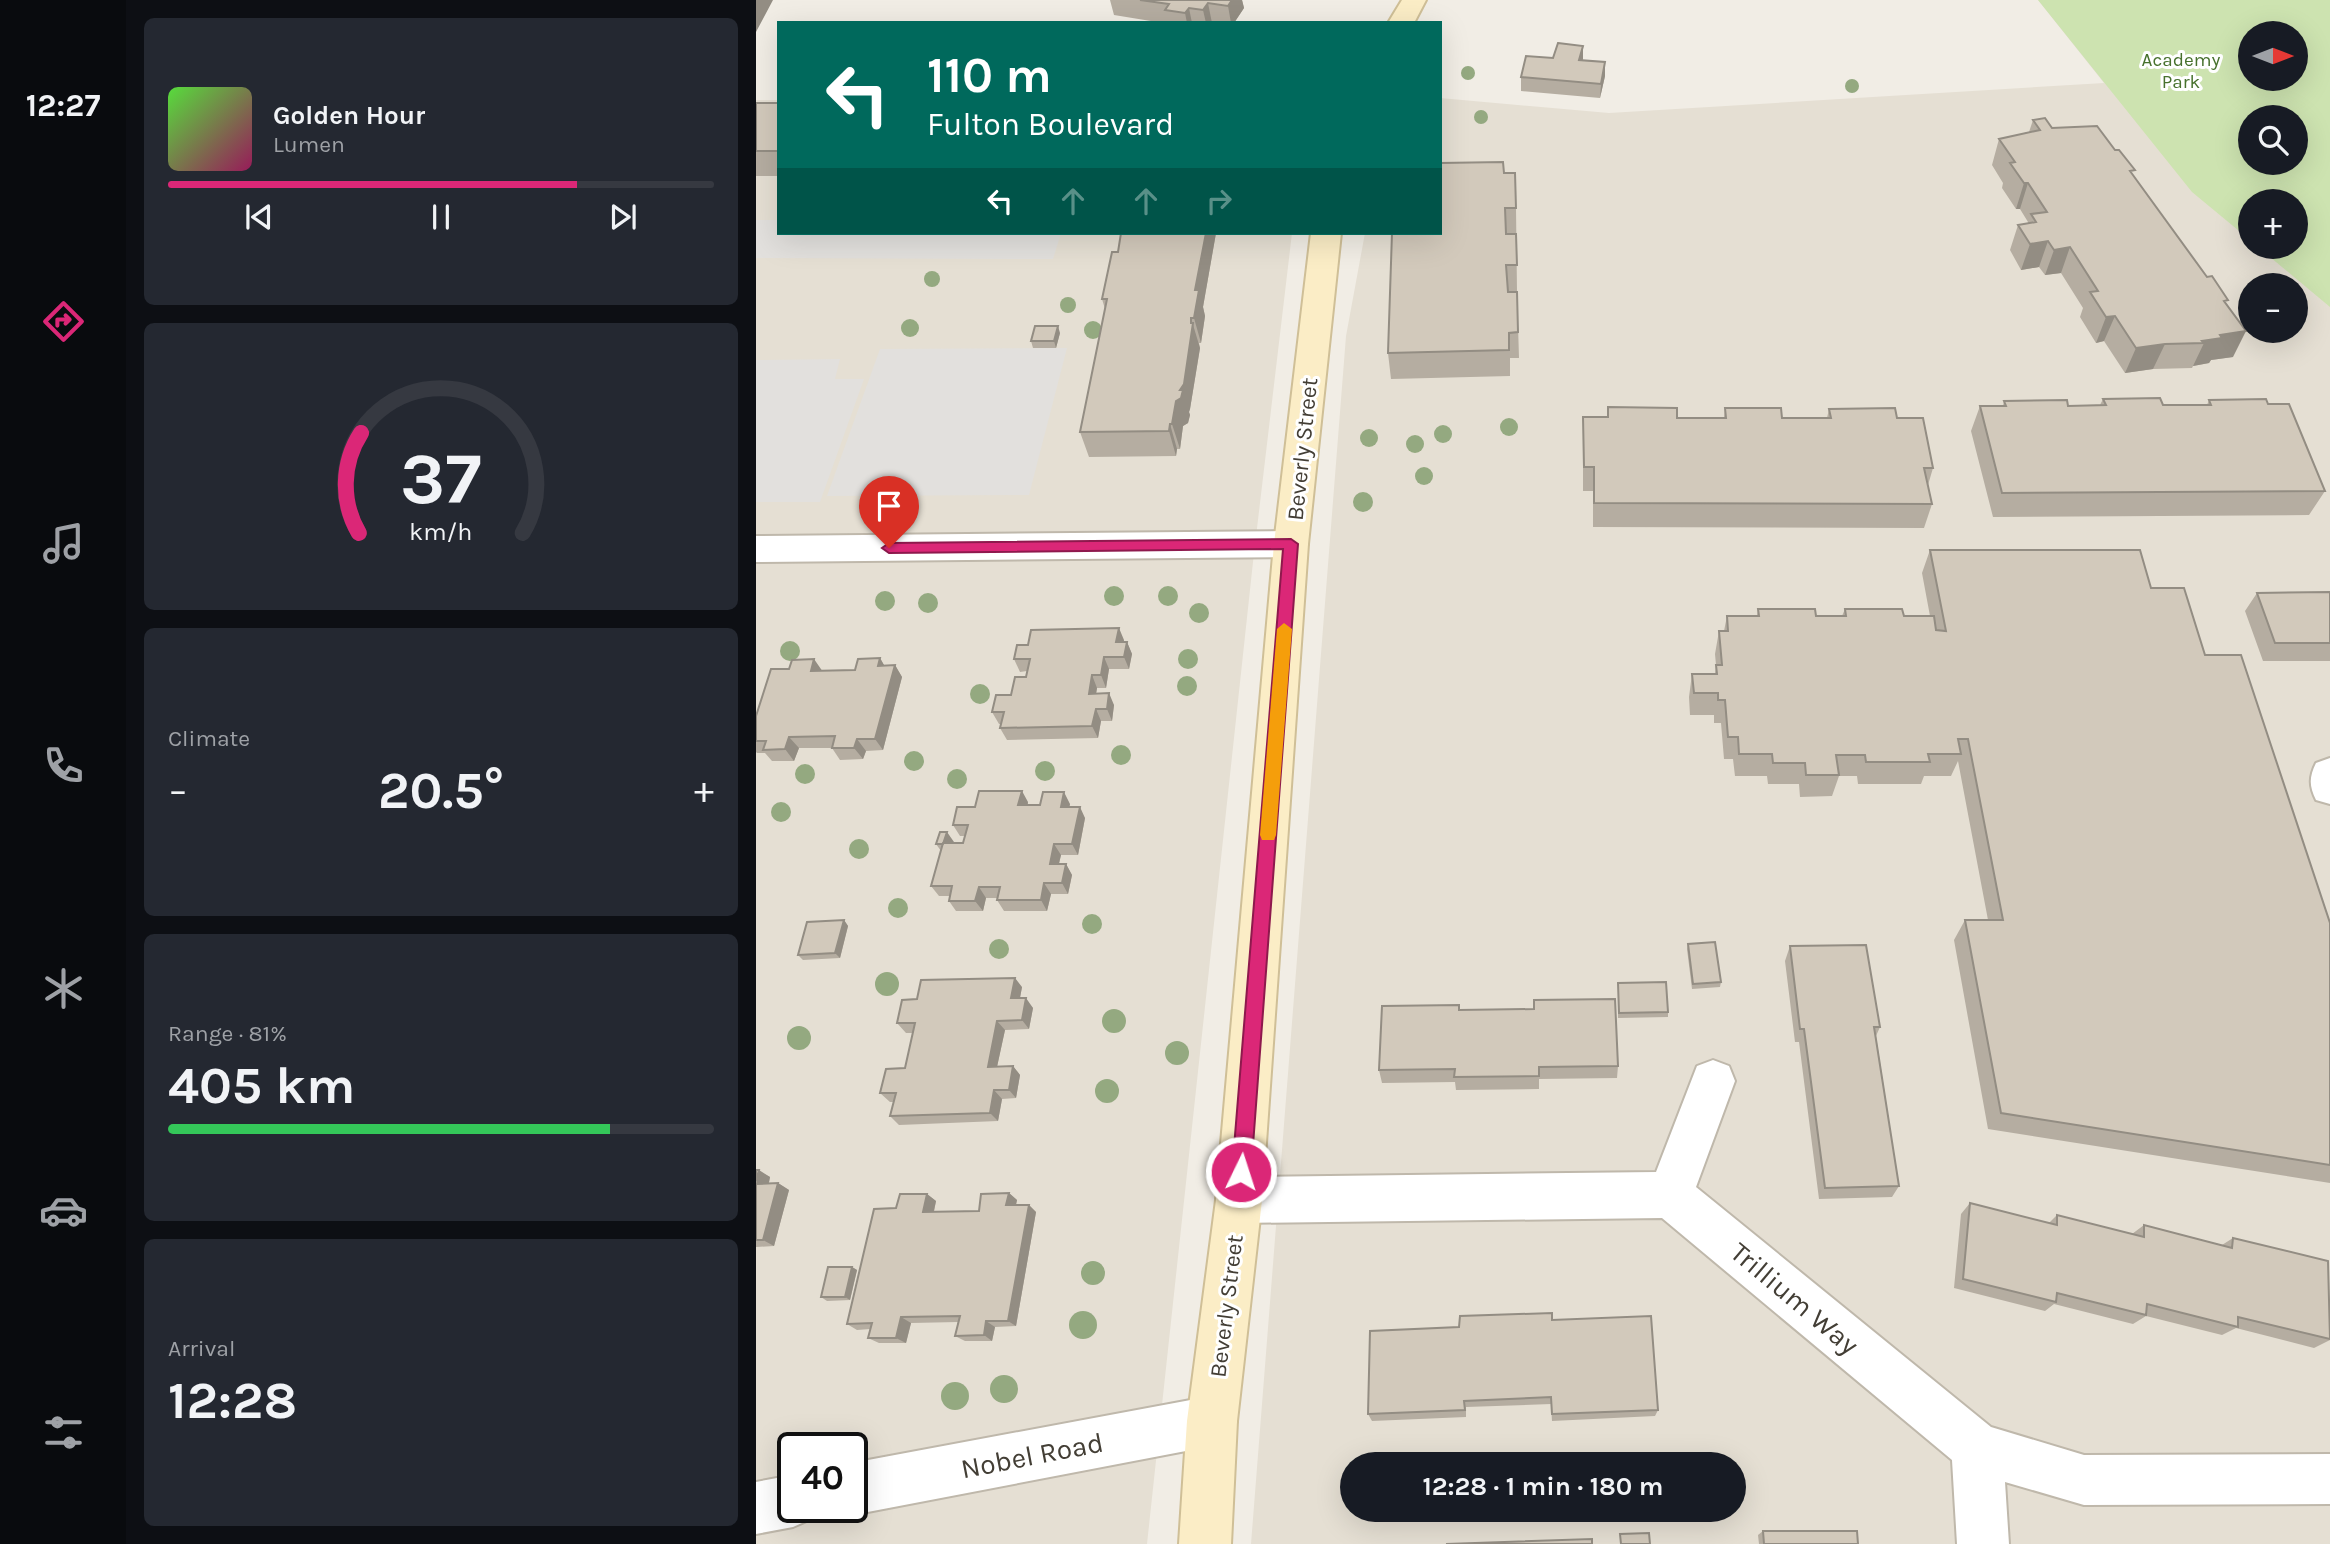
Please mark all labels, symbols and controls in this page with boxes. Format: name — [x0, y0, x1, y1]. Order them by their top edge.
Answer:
north arrow — [2238, 21, 2308, 91]
map controls — [2238, 21, 2308, 343]
text: 110 m — [927, 47, 1052, 104]
icon: left — [812, 49, 903, 140]
park label: Academy Park — [2142, 49, 2221, 93]
text: 12:27 — [26, 87, 100, 124]
text: Golden Hour — [273, 100, 425, 131]
button: search — [2238, 105, 2308, 175]
text: Fulton Boulevard — [927, 106, 1174, 143]
text: Lumen — [273, 131, 345, 158]
icon: left — [981, 182, 1019, 220]
icon: ahead — [1054, 182, 1092, 220]
icon: ahead — [1127, 182, 1165, 220]
icon: right — [1200, 182, 1238, 220]
button: + — [2238, 189, 2308, 259]
icon: previous — [240, 198, 278, 236]
icon: pause — [422, 198, 460, 236]
icon: next — [604, 198, 642, 236]
button: − — [2238, 273, 2308, 343]
icon: directions — [39, 297, 88, 346]
street label: Beverly Street — [1282, 376, 1323, 522]
text: 37 — [400, 436, 482, 521]
pin — [859, 476, 919, 548]
icon: arrive — [870, 487, 908, 525]
text: km/h — [409, 517, 473, 546]
icon: music — [39, 519, 88, 568]
text: Climate — [168, 725, 250, 752]
icon: phone — [39, 741, 88, 790]
text: 20.5° — [378, 760, 504, 821]
text: − — [168, 768, 188, 813]
text: + — [694, 768, 714, 813]
icon: climate — [39, 964, 88, 1013]
text: Range · 81% — [168, 1020, 287, 1047]
text: 405 km — [168, 1055, 355, 1116]
position arrow — [1204, 1135, 1278, 1209]
icon: car — [39, 1186, 88, 1235]
street label: Beverly Street — [1204, 1233, 1249, 1379]
street label: Trillium Way — [1724, 1235, 1865, 1361]
text: Arrival — [168, 1335, 235, 1362]
text: 12:28 — [168, 1370, 297, 1431]
icon: filters — [39, 1408, 88, 1457]
street label: Nobel Road — [958, 1426, 1106, 1485]
speed limit sign: 40 — [777, 1432, 868, 1523]
text: 12:28 · 1 min · 180 m — [1422, 1471, 1664, 1502]

